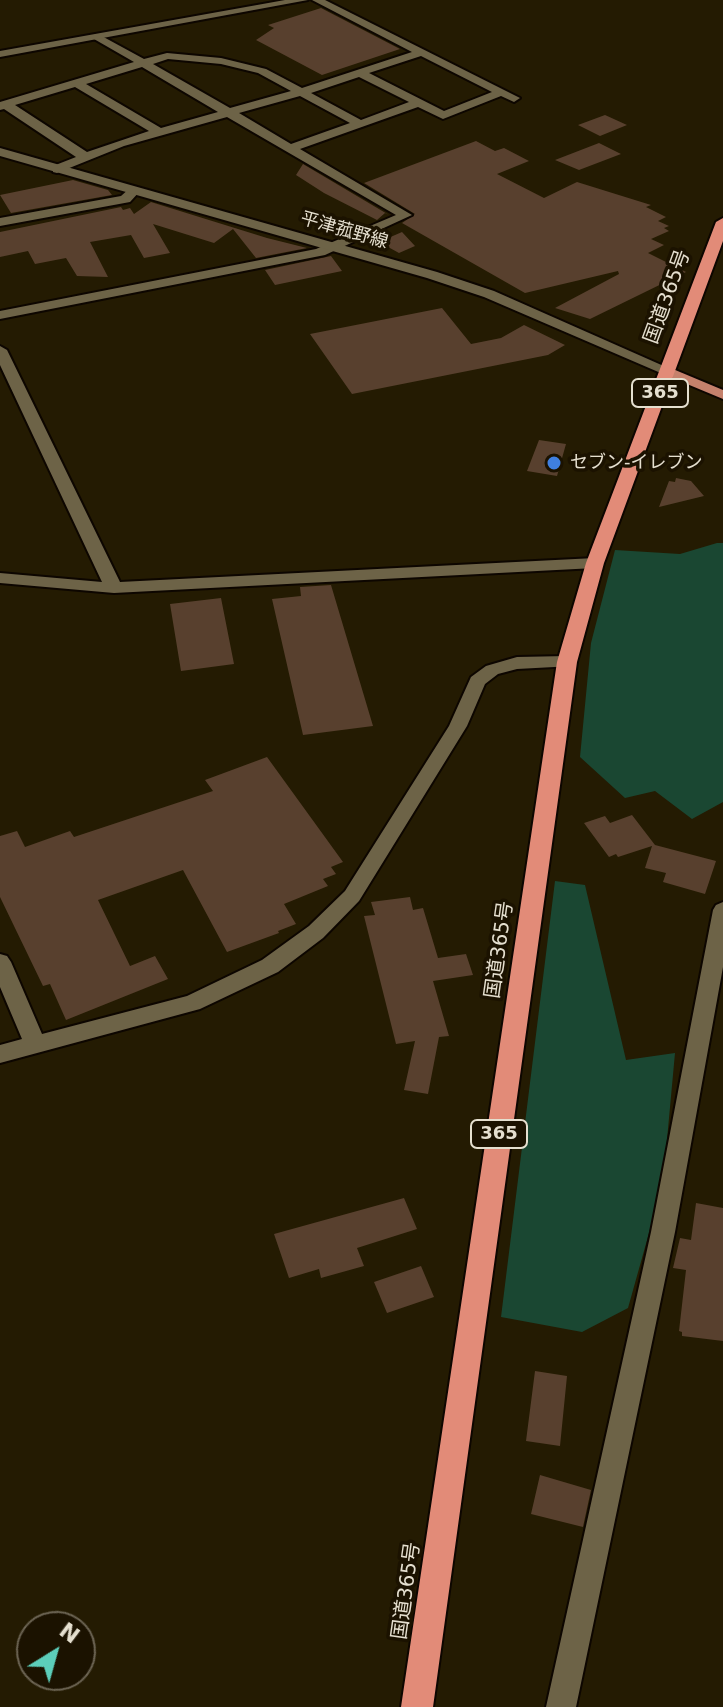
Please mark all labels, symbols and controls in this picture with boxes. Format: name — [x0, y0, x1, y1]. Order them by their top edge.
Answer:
street label: 平津菰野線 — [298, 208, 390, 254]
street label: 国道365号 — [640, 247, 696, 347]
road number: 365 — [632, 379, 688, 407]
place label: セブン-イレブン — [570, 452, 702, 474]
marker: セブン-イレブン — [545, 454, 563, 472]
street label: 国道365号 — [481, 900, 519, 1000]
road number: 365 — [471, 1120, 527, 1148]
street label: 国道365号 — [388, 1541, 426, 1641]
north arrow — [16, 1611, 96, 1691]
text: N — [55, 1617, 84, 1649]

